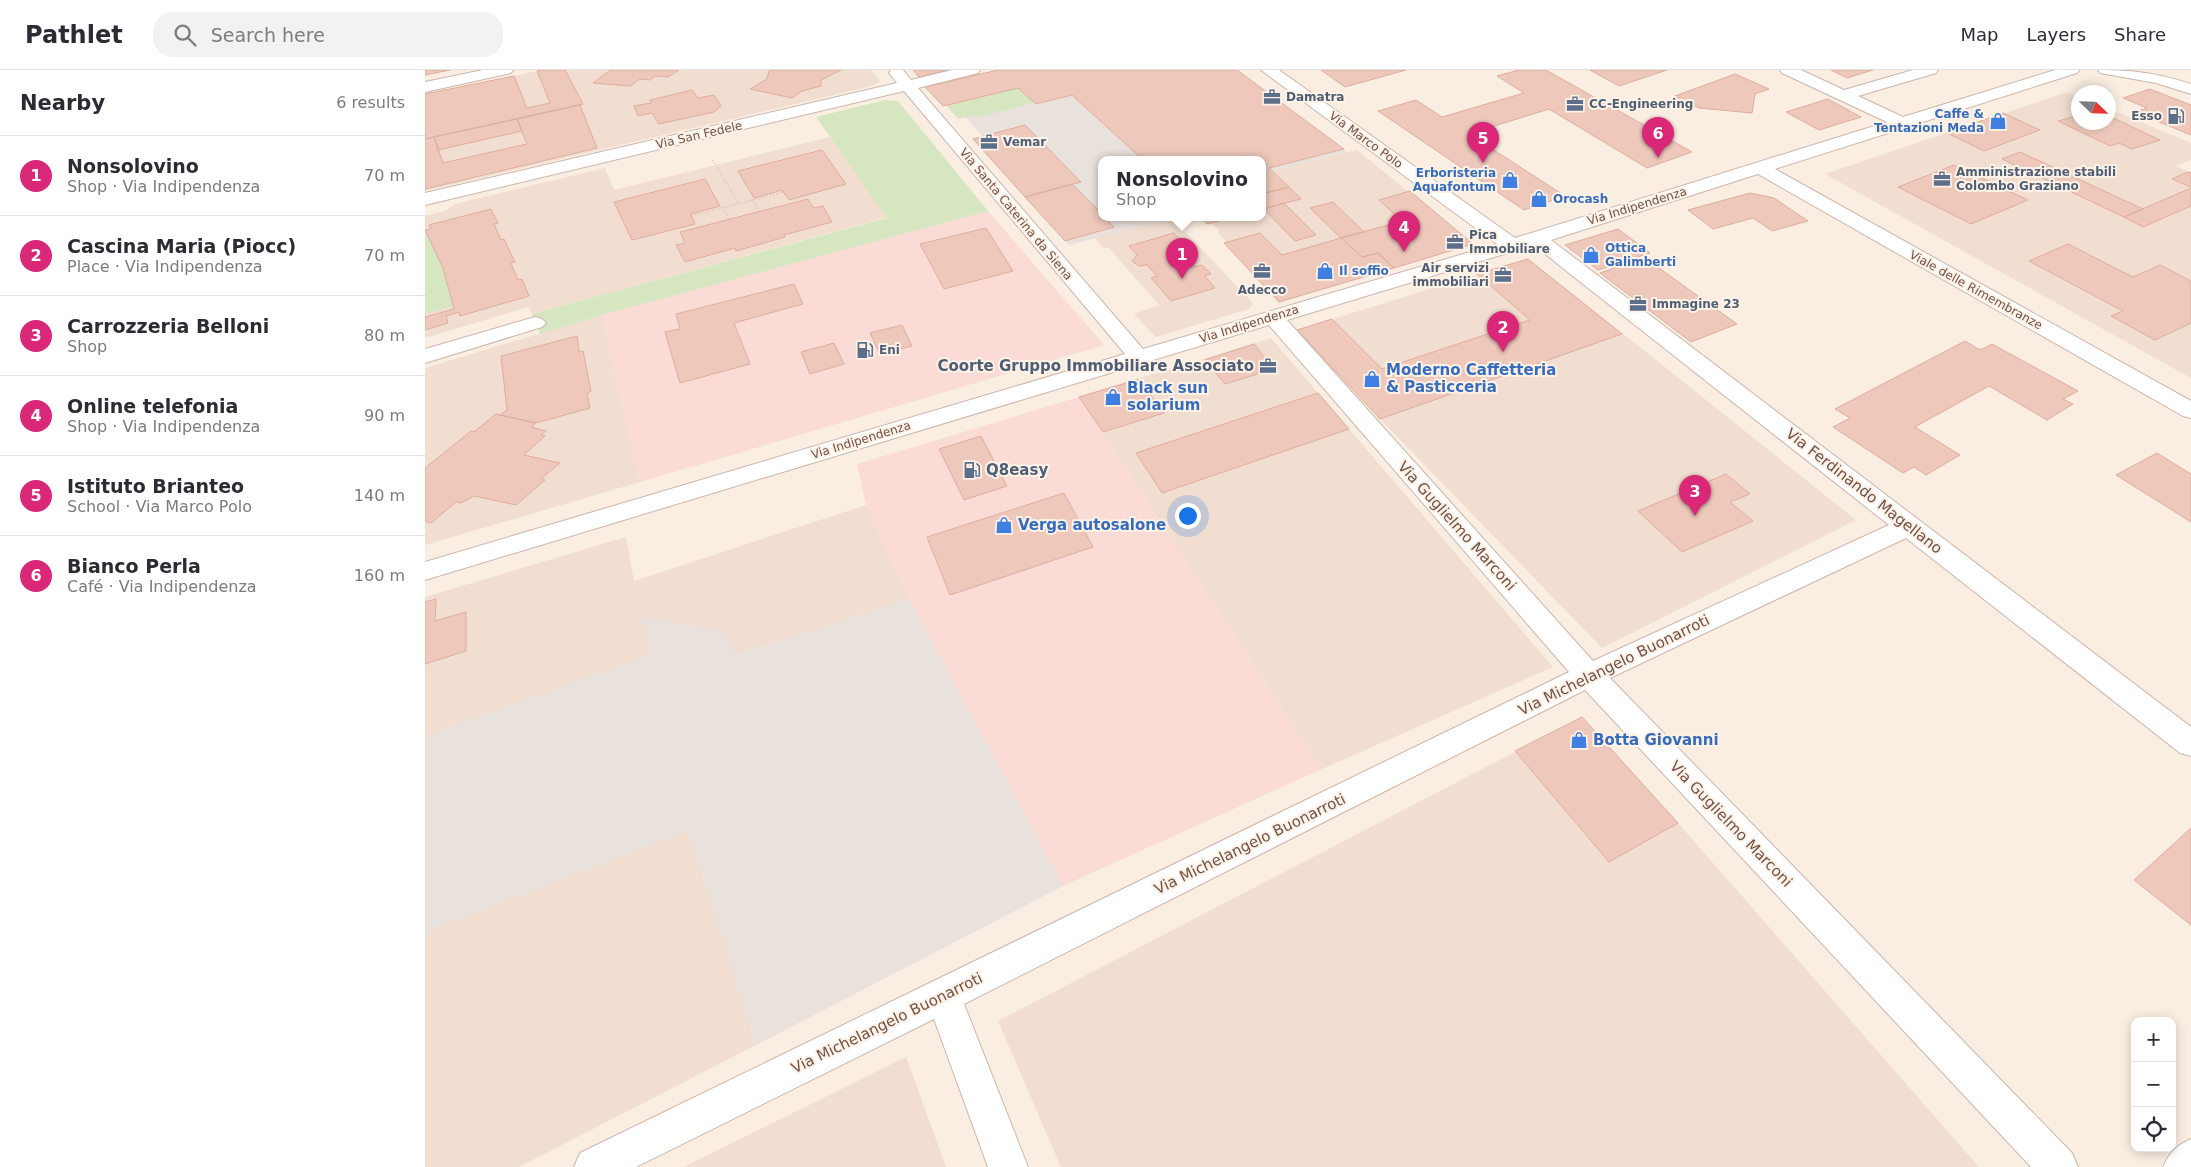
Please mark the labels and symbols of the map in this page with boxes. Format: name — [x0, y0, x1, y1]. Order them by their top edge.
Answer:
north arrow — [2071, 85, 2116, 130]
office icon: Damatra — [1262, 87, 1282, 107]
place label: Damatra — [1286, 90, 1344, 104]
office icon: CC-Engineering — [1565, 94, 1585, 114]
place label: CC-Engineering — [1589, 97, 1693, 111]
fuel station icon: Esso — [2166, 106, 2186, 126]
place label: Caffe & Tentazioni Meda — [1874, 107, 1984, 135]
street label: Via Marco Polo — [1327, 109, 1405, 171]
place label: Esso — [2131, 109, 2162, 123]
shop icon: Caffe & Tentazioni Meda — [1988, 111, 2008, 131]
pin: 6 — [1642, 117, 1674, 158]
street label: Via San Fedele — [654, 118, 744, 152]
pin: 5 — [1467, 122, 1499, 163]
office icon: Vemar — [979, 132, 999, 152]
place label: Vemar — [1003, 135, 1046, 149]
street label: Via Santa Caterina da Siena — [957, 145, 1075, 283]
place label: Amministrazione stabili Colombo Graziano — [1956, 165, 2116, 193]
place label: Erboristeria Aquafontum — [1413, 166, 1496, 194]
office icon: Amministrazione stabili Colombo Graziano — [1932, 169, 1952, 189]
shop icon: Erboristeria Aquafontum — [1500, 170, 1520, 190]
street label: Via Indipendenza — [1586, 184, 1688, 228]
shop icon: Orocash — [1529, 189, 1549, 209]
place label: Orocash — [1553, 192, 1608, 206]
pin: 4 — [1388, 211, 1420, 252]
place label: Pica Immobiliare — [1469, 228, 1550, 256]
office icon: Pica Immobiliare — [1445, 232, 1465, 252]
pin: 1 — [1166, 238, 1198, 279]
place label: Ottica Galimberti — [1605, 241, 1676, 269]
shop icon: Ottica Galimberti — [1581, 245, 1601, 265]
street label: Viale delle Rimembranze — [1907, 248, 2045, 332]
office icon: Adecco — [1252, 261, 1272, 281]
shop icon: Il soffio — [1315, 261, 1335, 281]
place label: Air servizi immobiliari — [1413, 261, 1489, 289]
place label: Il soffio — [1339, 264, 1389, 278]
office icon: Air servizi immobiliari — [1493, 265, 1513, 285]
place label: Adecco — [1238, 283, 1286, 297]
office icon: Immagine 23 — [1628, 294, 1648, 314]
place label: Immagine 23 — [1652, 297, 1740, 311]
street label: Via Indipendenza — [1198, 302, 1300, 346]
pin: 2 — [1487, 311, 1519, 352]
fuel station icon: Eni — [855, 340, 875, 360]
place label: Eni — [879, 343, 900, 357]
office icon: Coorte Gruppo Immobiliare Associato — [1258, 356, 1278, 376]
place label: Coorte Gruppo Immobiliare Associato — [937, 357, 1254, 375]
place label: Moderno Caffetteria & Pasticceria — [1386, 361, 1556, 396]
shop icon: Moderno Caffetteria & Pasticceria — [1362, 369, 1382, 389]
place label: Black sun solarium — [1127, 379, 1208, 414]
shop icon: Black sun solarium — [1103, 387, 1123, 407]
street label: Via Indipendenza — [810, 418, 912, 462]
street label: Via Ferdinando Magellano — [1782, 424, 1946, 558]
street label: Via Guglielmo Marconi — [1394, 458, 1520, 594]
fuel station icon: Q8easy — [962, 460, 982, 480]
place label: Q8easy — [986, 461, 1048, 479]
pin: 3 — [1679, 475, 1711, 516]
your location — [1175, 503, 1201, 529]
shop icon: Verga autosalone — [994, 515, 1014, 535]
place label: Verga autosalone — [1018, 516, 1166, 534]
street label: Via Michelangelo Buonarroti — [1515, 611, 1713, 719]
shop icon: Botta Giovanni — [1569, 730, 1589, 750]
place label: Botta Giovanni — [1593, 731, 1719, 749]
street label: Via Guglielmo Marconi — [1666, 757, 1796, 891]
street label: Via Michelangelo Buonarroti — [1151, 790, 1349, 898]
street label: Via Michelangelo Buonarroti — [788, 969, 986, 1077]

